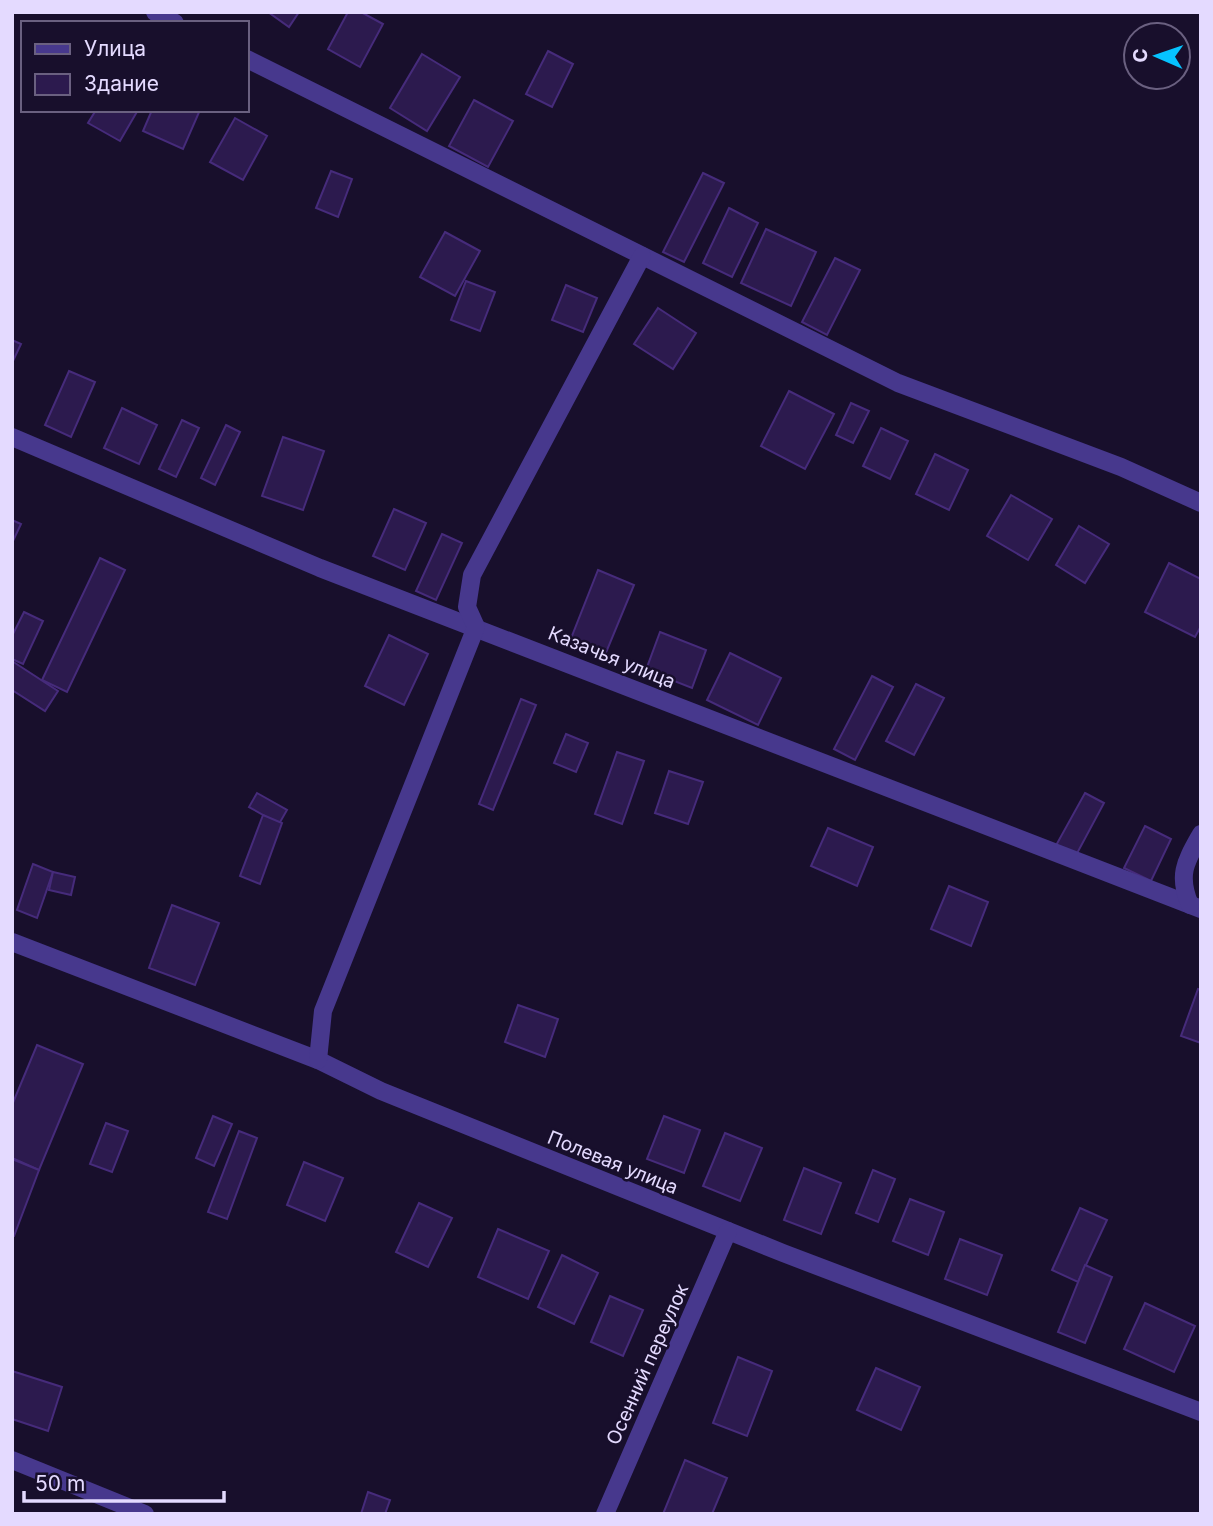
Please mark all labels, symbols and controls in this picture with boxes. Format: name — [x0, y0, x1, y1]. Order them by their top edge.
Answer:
legend — [21, 21, 248, 112]
north arrow — [1122, 21, 1192, 91]
text: Улица — [84, 36, 146, 61]
text: С — [1129, 48, 1152, 63]
text: Здание — [84, 71, 159, 96]
street label: Казачья улица — [545, 622, 679, 693]
street label: Полевая улица — [544, 1126, 681, 1199]
street label: Осенний переулок — [602, 1280, 694, 1448]
scale bar — [24, 1460, 224, 1504]
text: 50 m — [35, 1471, 85, 1496]

